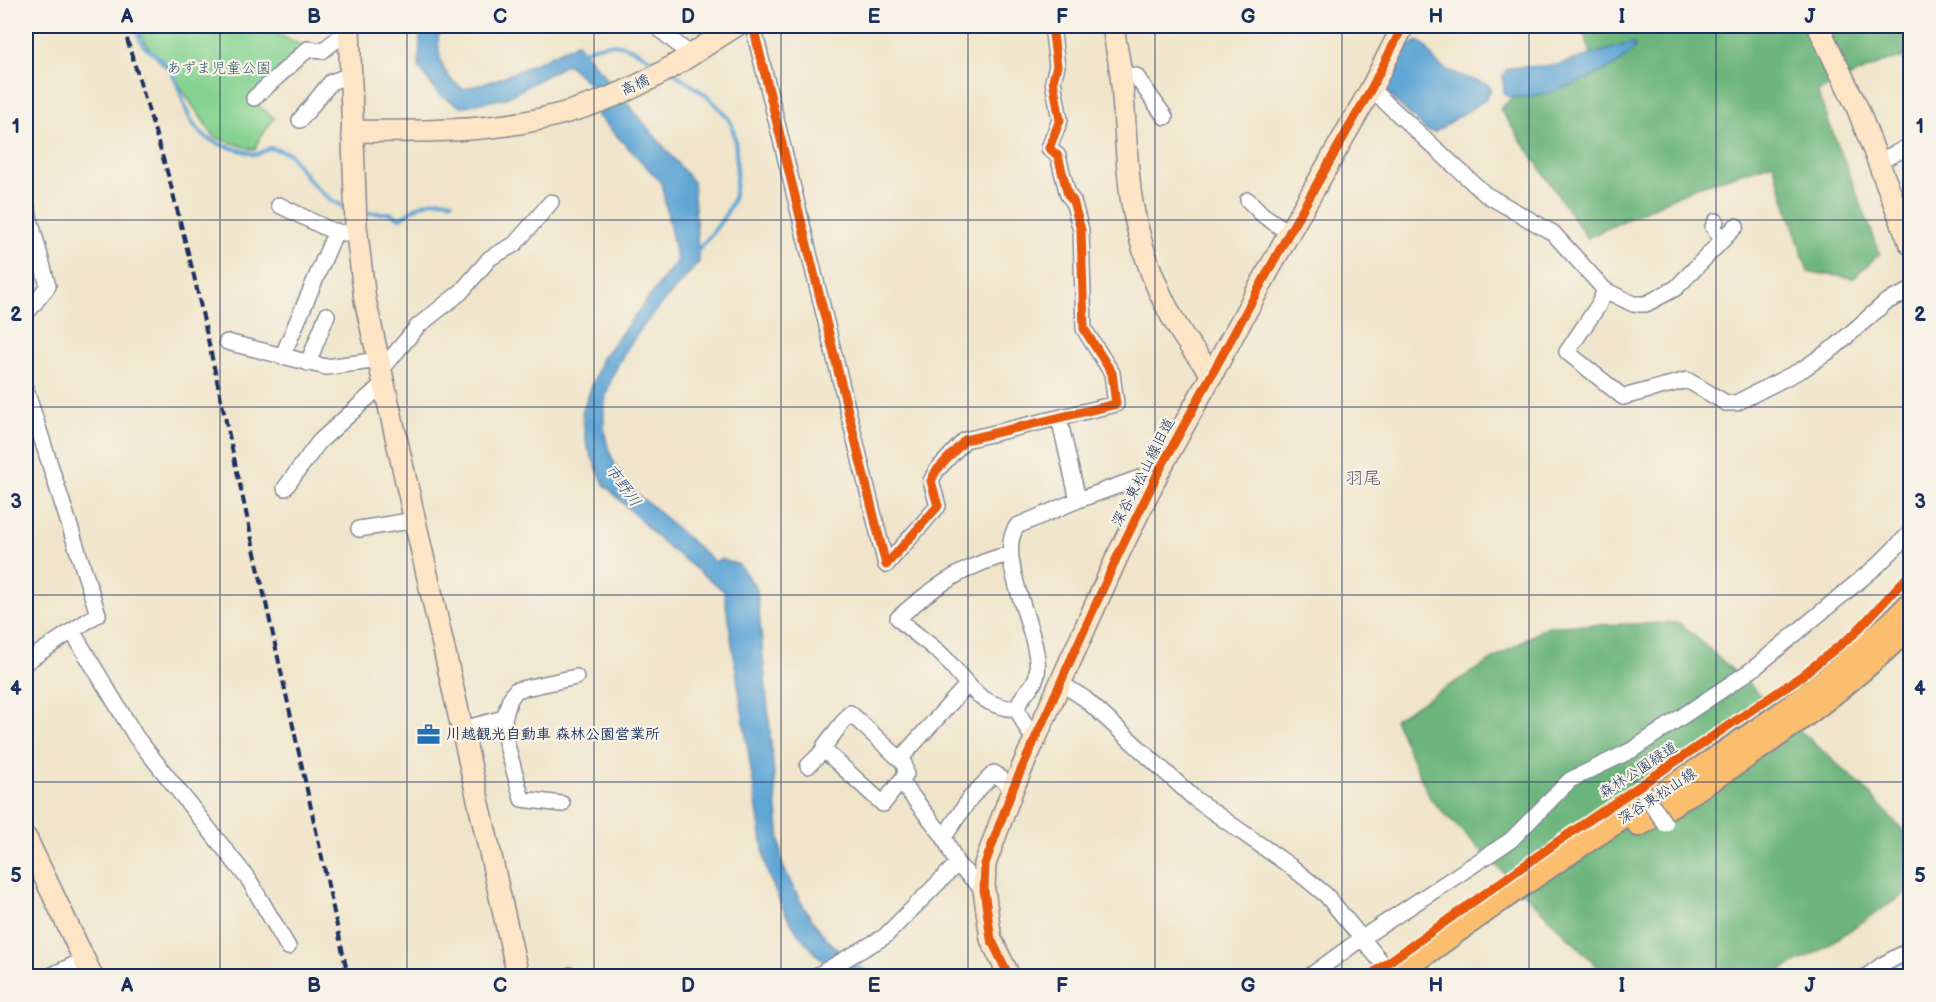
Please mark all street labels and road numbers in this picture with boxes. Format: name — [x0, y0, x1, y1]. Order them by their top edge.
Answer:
street label: 高橋 — [618, 71, 653, 100]
street label: 深谷東松山線旧道 — [1108, 414, 1179, 530]
street label: 森林公園緑道 — [1595, 738, 1681, 803]
street label: 深谷東松山線 — [1614, 764, 1700, 829]

